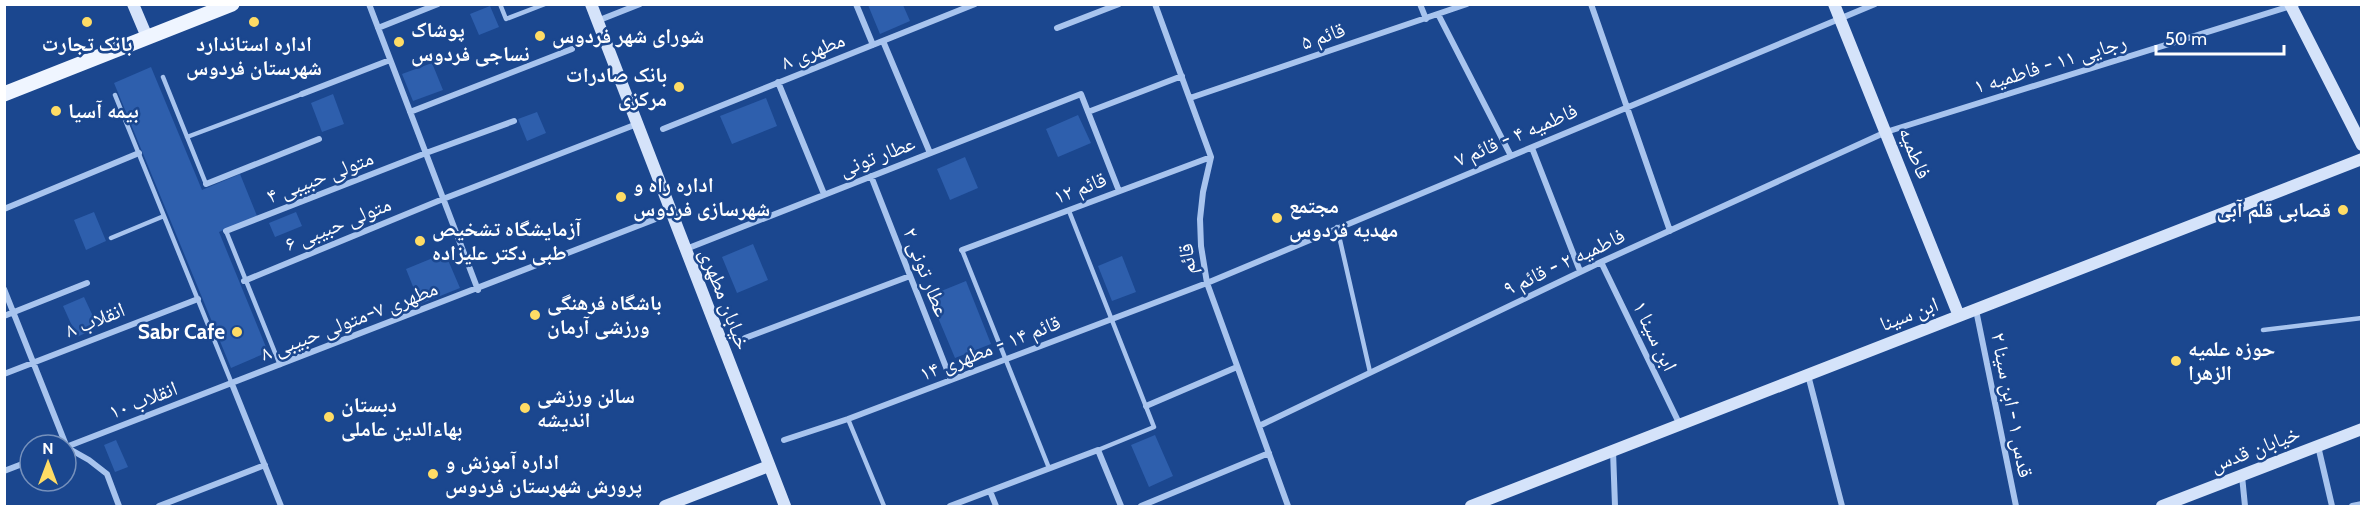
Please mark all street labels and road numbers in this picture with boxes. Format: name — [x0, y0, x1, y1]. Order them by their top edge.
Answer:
street label: قائم ۵ — [1297, 16, 1349, 57]
street label: مطهری ۸ — [777, 27, 848, 75]
street label: رجایی ۱۱ - فاطمیه ۱ — [1971, 28, 2129, 100]
street label: فاطمیه ۴ - قائم ۷ — [1450, 97, 1582, 174]
street label: فاطمیه — [1894, 123, 1937, 182]
street label: عطار تونی — [835, 130, 919, 182]
street label: متولی حبیبی ۴ — [263, 145, 377, 209]
street label: قائم ۱۲ — [1050, 166, 1111, 211]
street label: متولی حبیبی ۶ — [281, 191, 395, 257]
street label: فاطمیه ۲ - قائم ۹ — [1499, 222, 1629, 302]
street label: عطار تونی ۲ — [897, 224, 955, 321]
street label: قائم — [1172, 242, 1203, 276]
street label: خیابان مطهری — [695, 245, 756, 353]
street label: مطهری ۷-متولی حبیبی ۸ — [257, 275, 441, 367]
street label: ابن سینا — [1876, 291, 1942, 337]
street label: انقلاب ۸ — [61, 296, 128, 343]
street label: ابن سینا ۱ — [1627, 297, 1683, 375]
street label: قائم ۱۴ - مطهری ۱۴ — [916, 309, 1064, 388]
street label: قدس ۱ - ابن سینا ۲ — [1985, 330, 2039, 480]
street label: انقلاب ۱۰ — [105, 375, 181, 424]
street label: خیابان قدس — [2206, 420, 2304, 478]

